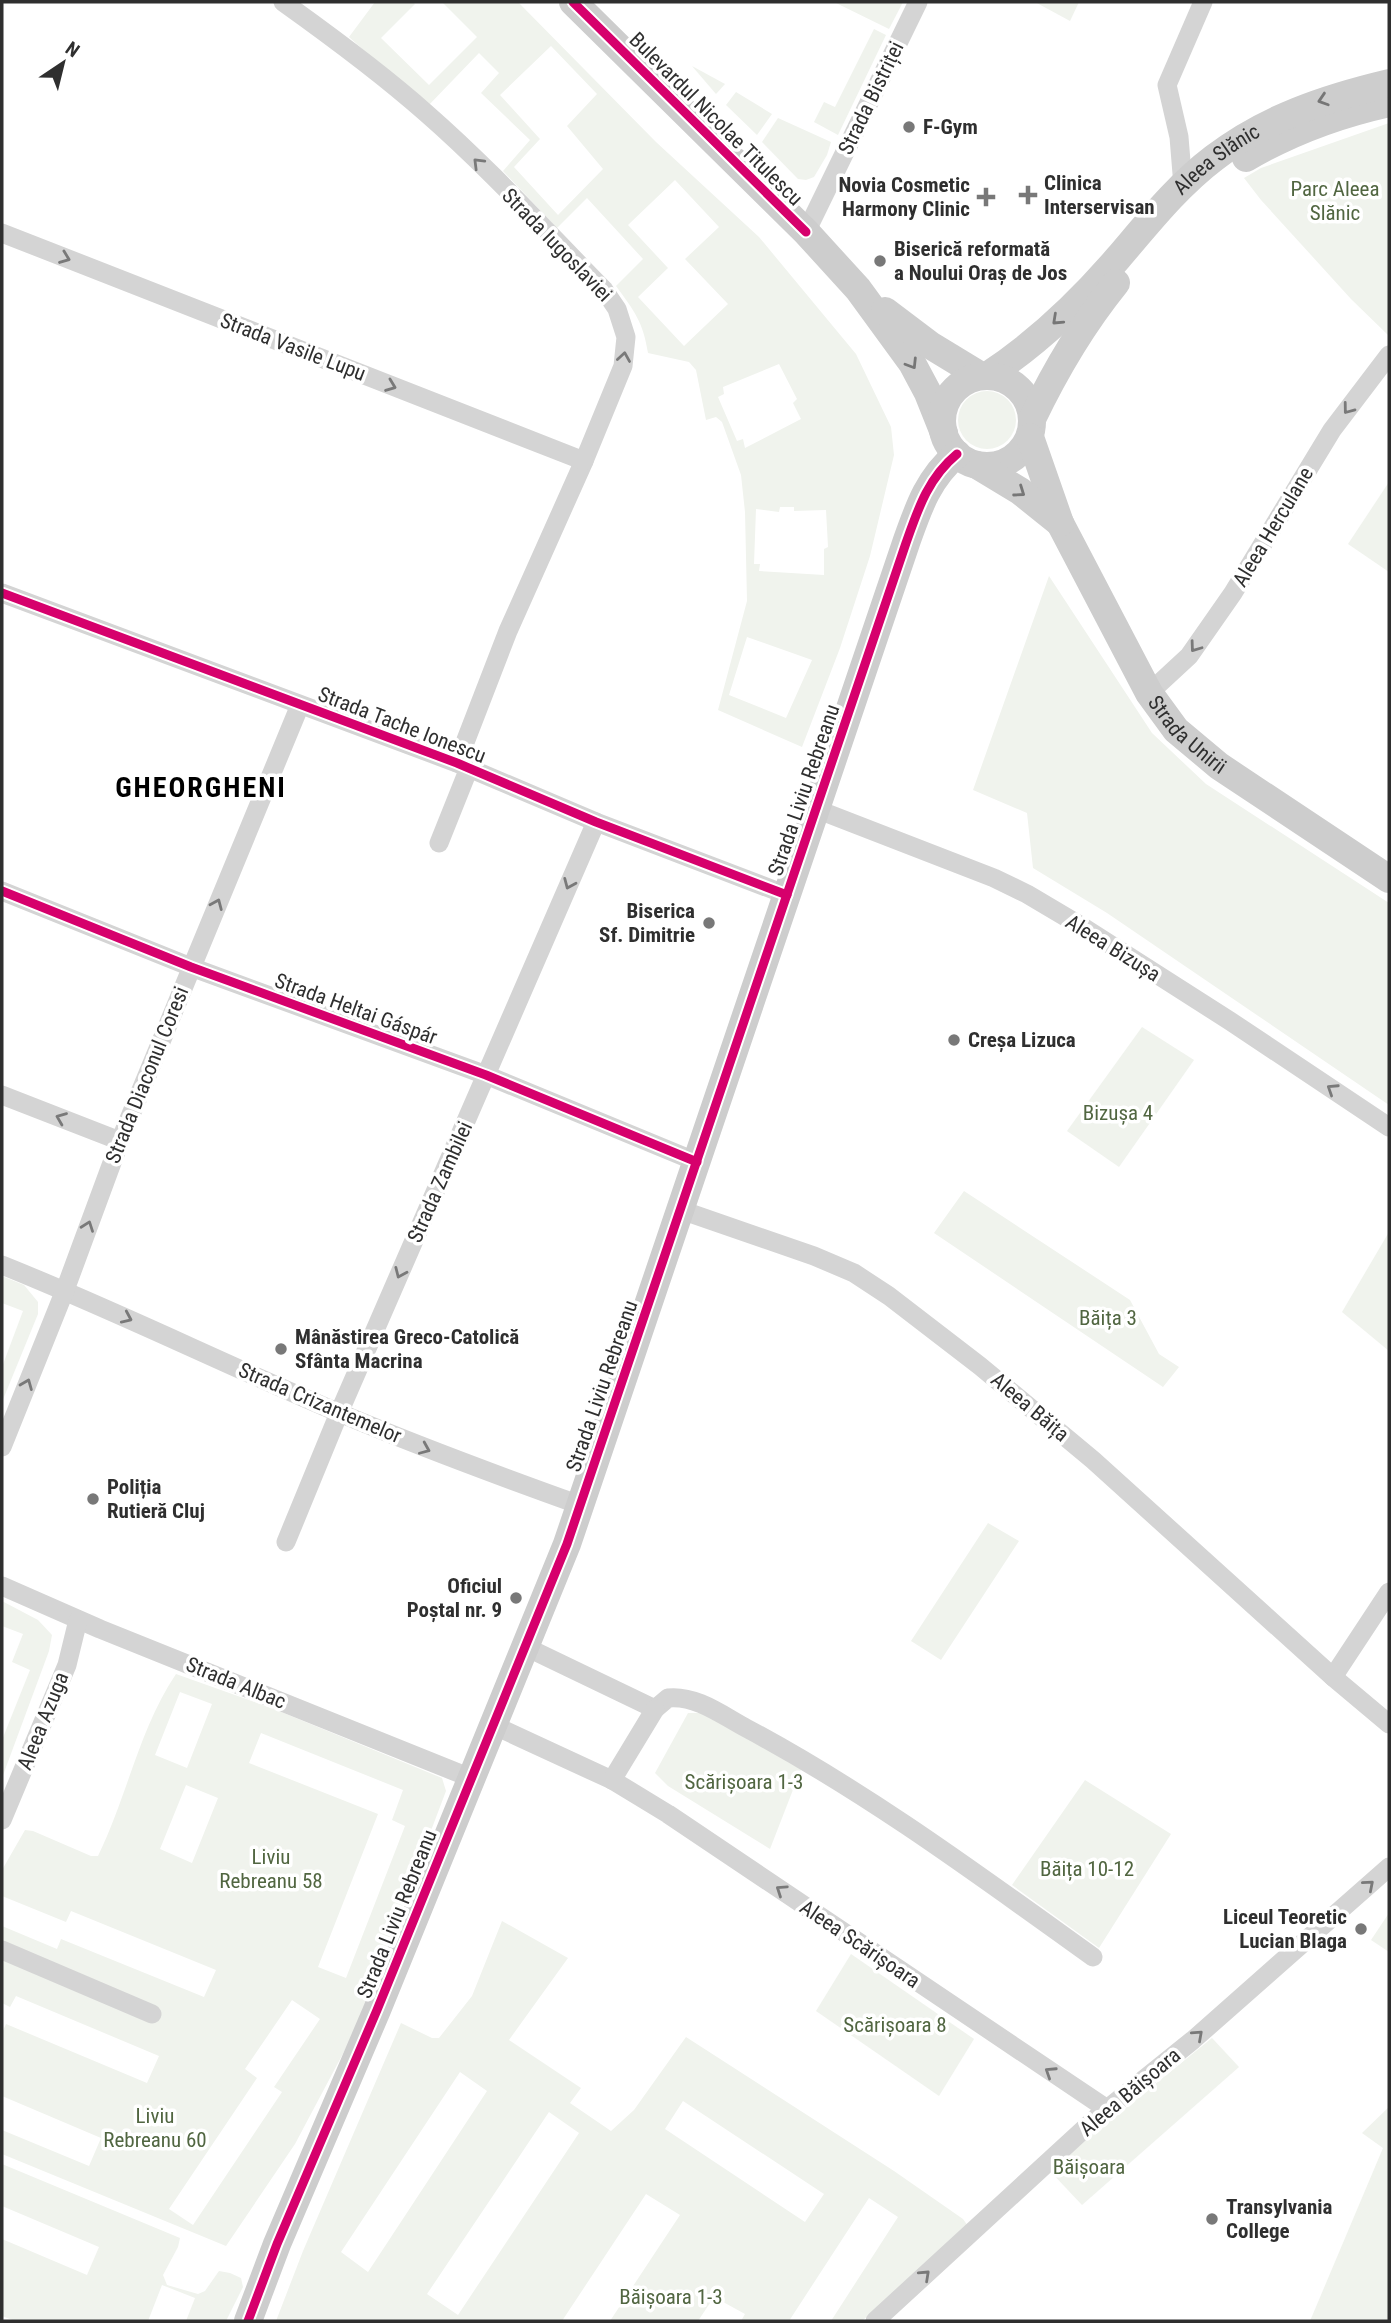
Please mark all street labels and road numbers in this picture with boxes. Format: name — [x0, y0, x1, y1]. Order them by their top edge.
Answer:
street label: Bulevardul Nicolae Titulescu — [624, 27, 808, 211]
street label: Strada Bistriței — [833, 38, 910, 159]
street label: Aleea Slănic — [1168, 119, 1264, 200]
street label: Strada Iugoslaviei — [497, 184, 617, 306]
street label: Strada Vasile Lupu — [217, 308, 369, 386]
street label: Aleea Herculane — [1228, 463, 1318, 591]
street label: Strada Tache Ionescu — [315, 682, 489, 768]
street label: Strada Unirii — [1143, 691, 1230, 779]
street label: Strada Liviu Rebreanu — [763, 701, 845, 879]
street label: Aleea Bizușa — [1061, 910, 1165, 986]
street label: Strada Heltai Gáspár — [272, 968, 440, 1050]
street label: Strada Diaconul Coresi — [101, 983, 193, 1167]
street label: Strada Zambilei — [403, 1118, 477, 1246]
street label: Strada Liviu Rebreanu — [561, 1297, 643, 1475]
street label: Strada Crizantemelor — [235, 1358, 405, 1448]
street label: Aleea Băița — [986, 1368, 1074, 1447]
street label: Strada Albac — [183, 1652, 289, 1714]
street label: Aleea Azuga — [12, 1669, 74, 1773]
street label: Strada Liviu Rebreanu — [352, 1826, 442, 2002]
street label: Aleea Scărișoara — [795, 1895, 925, 1993]
street label: Aleea Băișoara — [1075, 2043, 1185, 2141]

